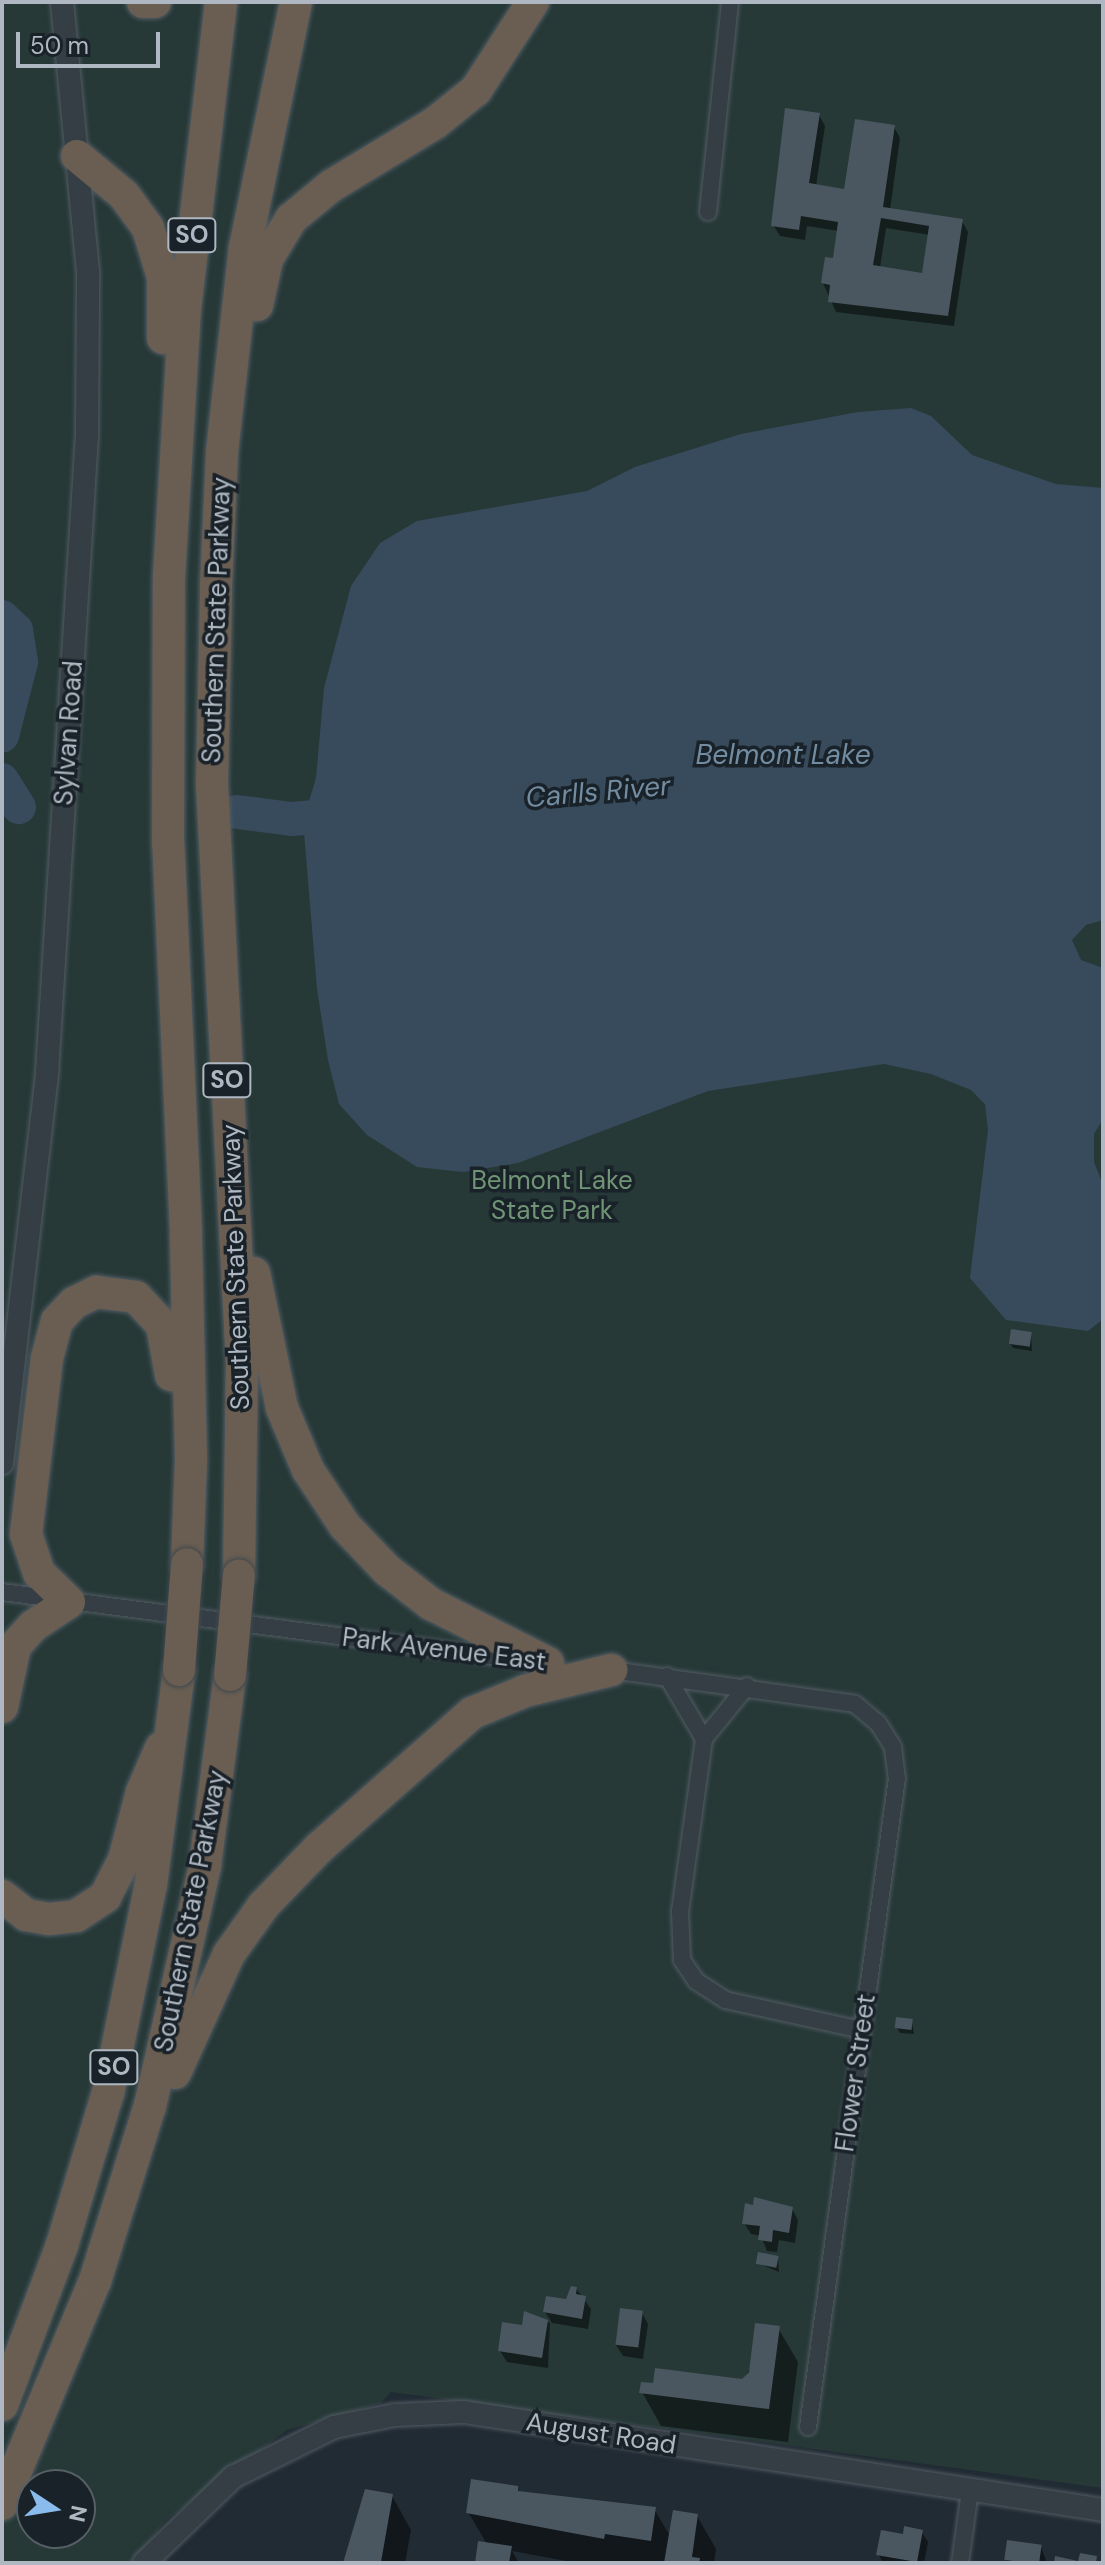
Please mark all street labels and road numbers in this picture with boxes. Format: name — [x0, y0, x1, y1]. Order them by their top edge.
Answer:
road number: SO — [166, 215, 218, 255]
street label: Southern State Parkway — [196, 476, 238, 764]
street label: Sylvan Road — [48, 660, 90, 806]
road number: SO — [201, 1060, 253, 1100]
street label: Southern State Parkway — [215, 1123, 257, 1411]
street label: Park Avenue East — [340, 1622, 548, 1678]
street label: Southern State Parkway — [148, 1768, 234, 2054]
street label: Flower Street — [829, 1992, 883, 2154]
road number: SO — [88, 2047, 140, 2087]
street label: August Road — [524, 2407, 678, 2461]

